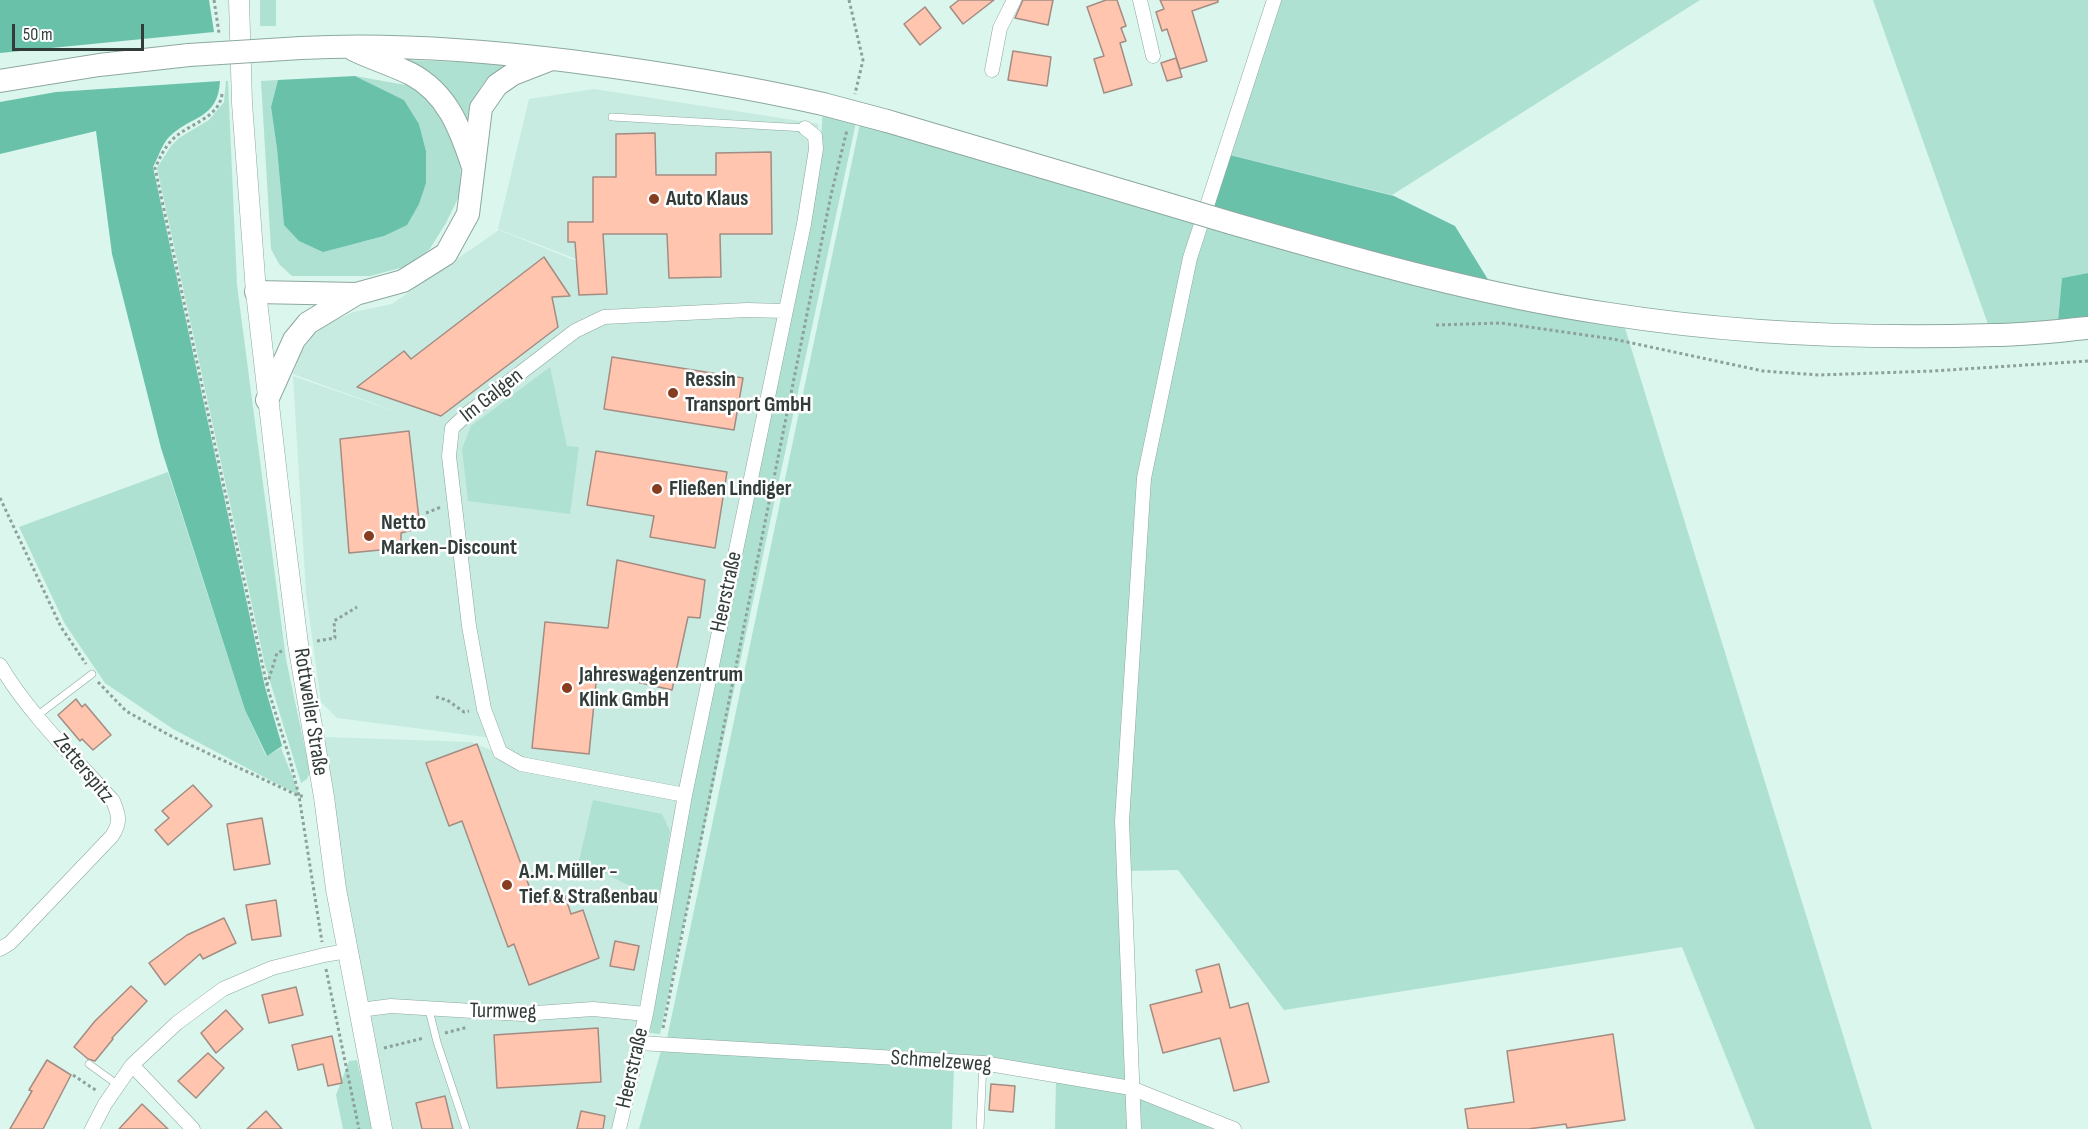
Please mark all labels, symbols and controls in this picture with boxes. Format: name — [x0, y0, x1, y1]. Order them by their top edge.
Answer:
scale bar — [15, 12, 147, 50]
text: 50 m — [23, 24, 53, 45]
place label: Auto Klaus — [666, 186, 749, 212]
marker: Auto Klaus — [647, 192, 661, 206]
street label: Im Galgen — [455, 363, 529, 429]
place label: Ressin Transport GmbH — [685, 367, 811, 418]
marker: Ressin Transport GmbH — [666, 386, 680, 400]
place label: Fließen Lindiger — [669, 476, 792, 502]
marker: Fließen Lindiger — [650, 482, 664, 496]
place label: Netto Marken-Discount — [381, 510, 517, 562]
marker: Netto Marken-Discount — [362, 529, 376, 543]
street label: Heerstraße — [706, 549, 748, 635]
street label: Rottweiler Straße — [287, 646, 333, 778]
place label: Jahreswagenzentrum Klink GmbH — [579, 662, 743, 714]
marker: Jahreswagenzentrum Klink GmbH — [560, 681, 574, 695]
street label: Zetterspitz — [47, 729, 119, 809]
place label: A.M. Müller - Tief & Straßenbau — [519, 859, 658, 910]
marker: A.M. Müller - Tief & Straßenbau — [500, 878, 514, 892]
street label: Turmweg — [469, 998, 537, 1026]
street label: Heerstraße — [611, 1025, 655, 1111]
street label: Schmelzeweg — [890, 1045, 992, 1079]

